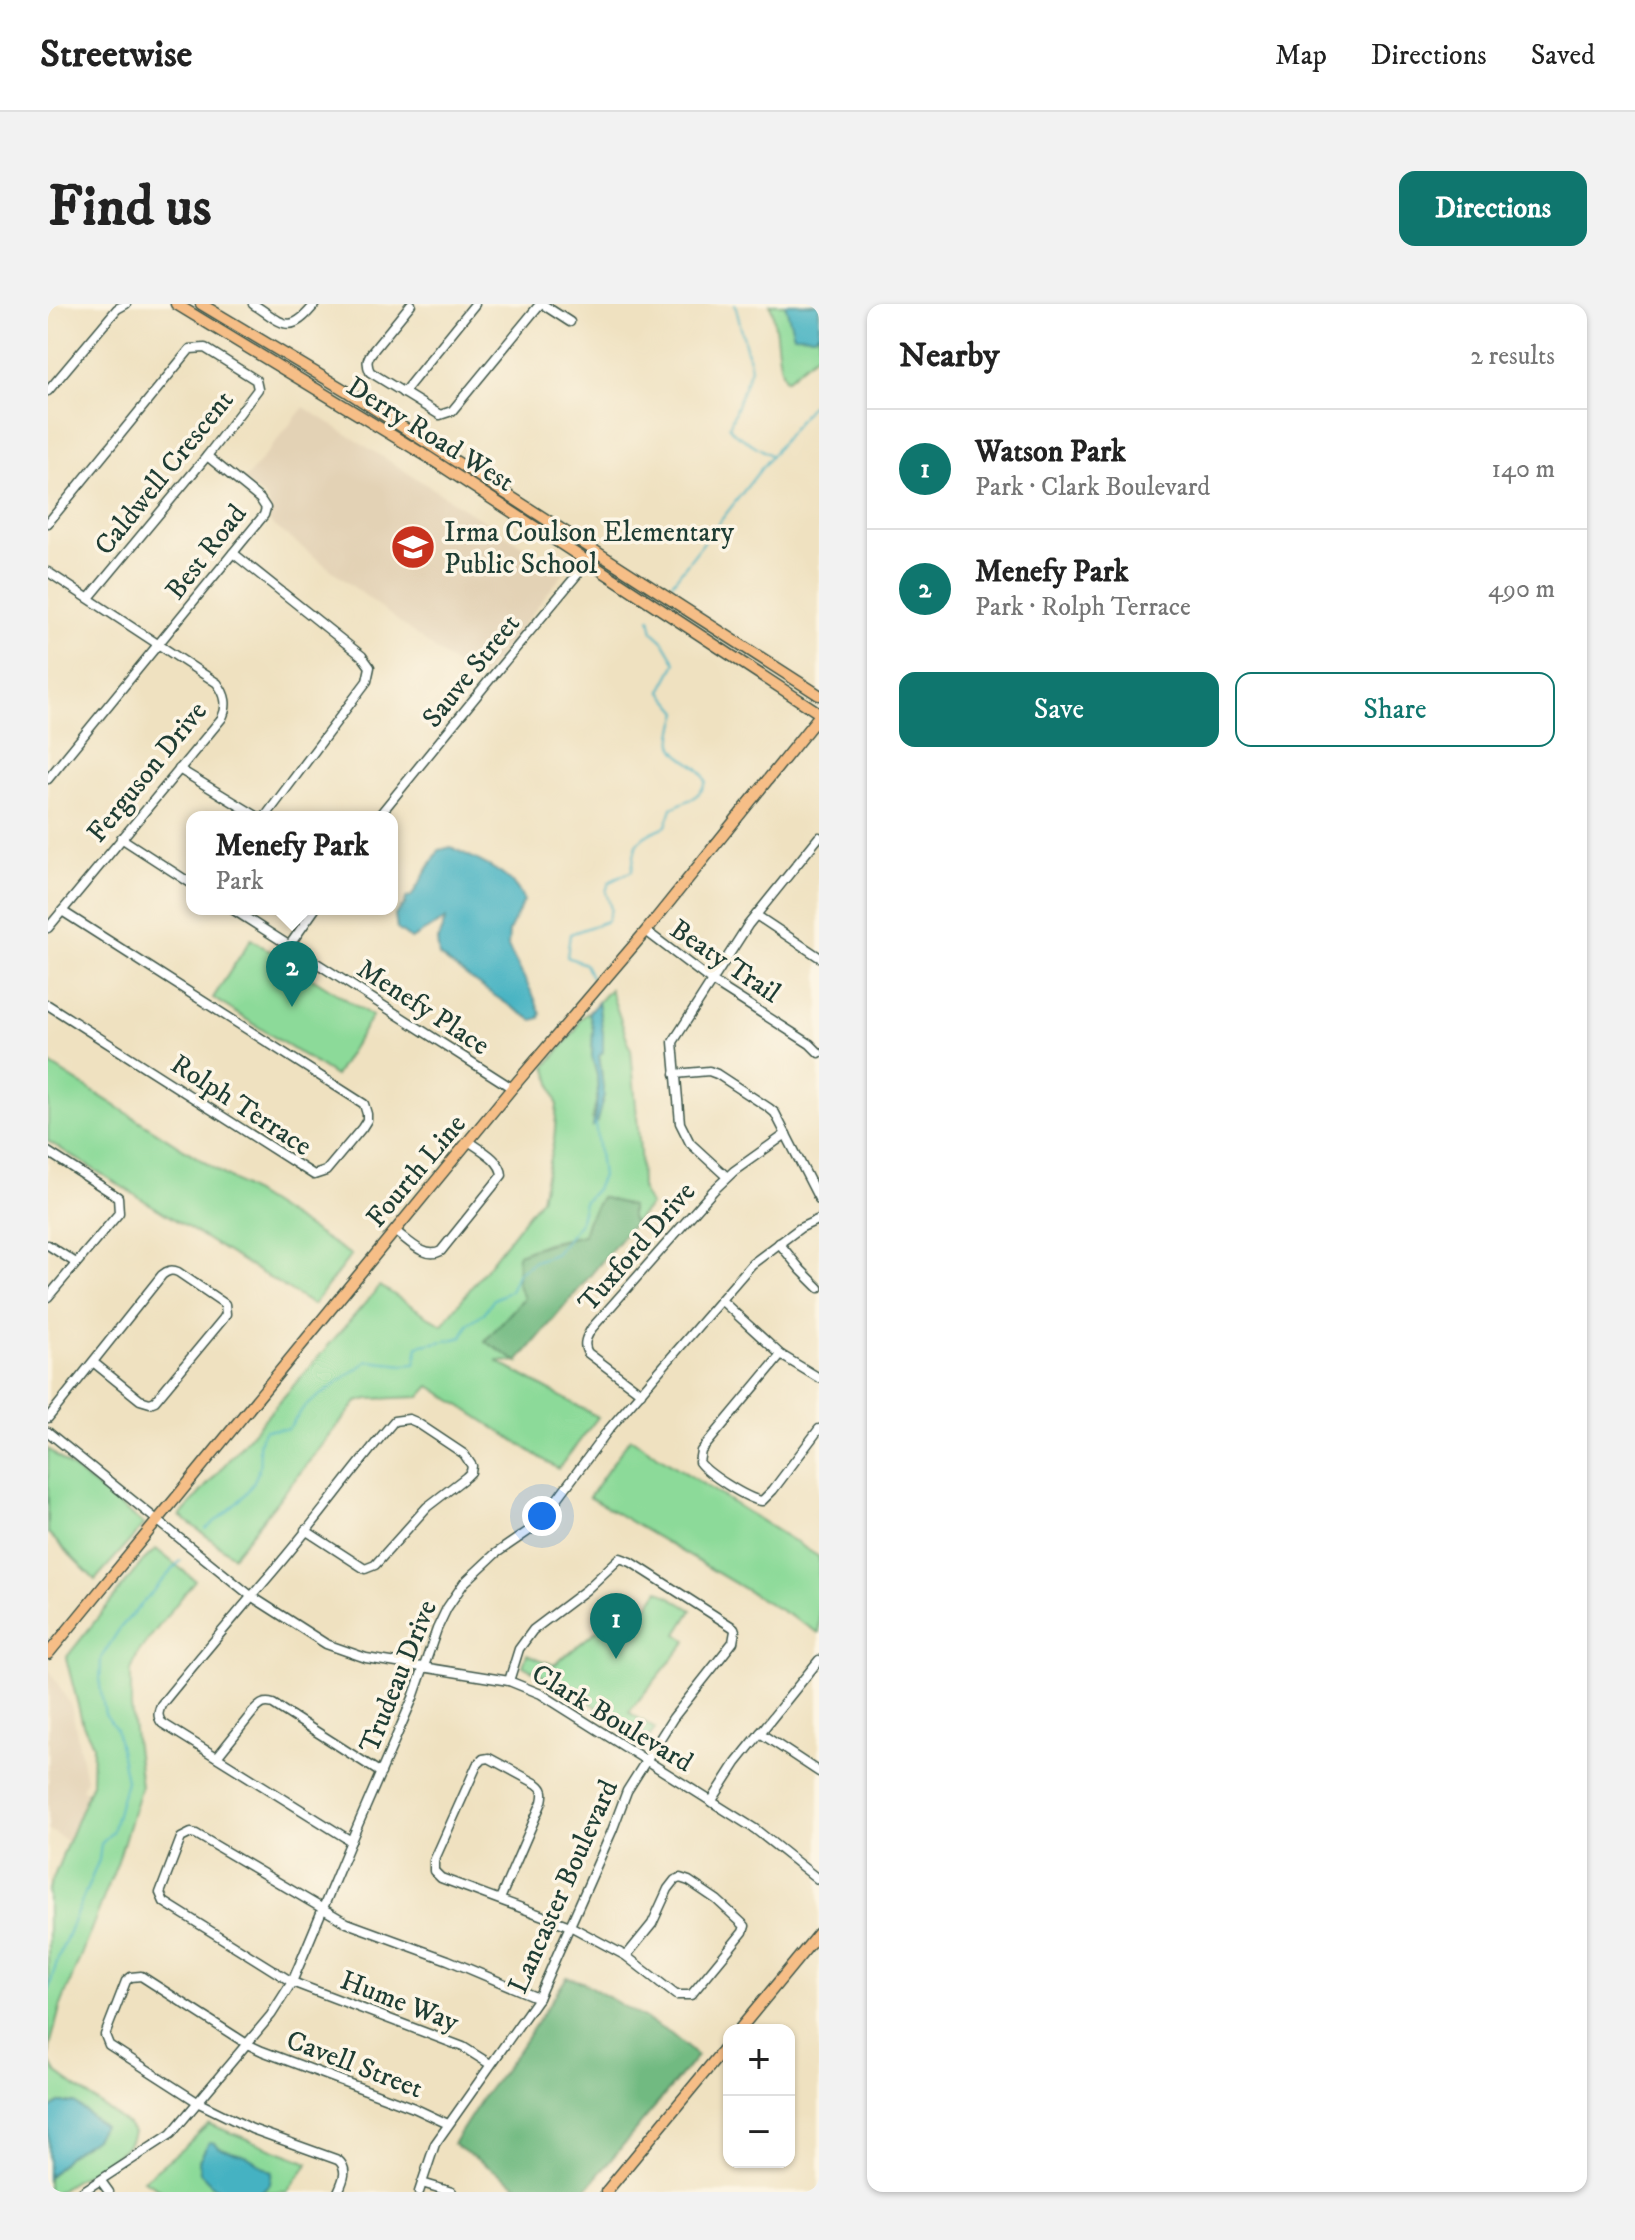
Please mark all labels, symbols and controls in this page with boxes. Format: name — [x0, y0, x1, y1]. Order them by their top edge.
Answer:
text: Streetwise — [40, 31, 192, 79]
text: Map — [1275, 38, 1327, 73]
text: Directions — [1371, 38, 1487, 73]
text: Saved — [1531, 38, 1595, 73]
button: Directions — [1399, 171, 1587, 246]
text: Find us — [48, 173, 212, 243]
text: Nearby — [899, 335, 1000, 377]
text: 2 results — [1470, 340, 1555, 373]
street label: Derry Road West — [340, 369, 520, 500]
street label: Caldwell Crescent — [87, 383, 241, 562]
text: Watson Park — [975, 434, 1126, 471]
text: 1 — [920, 453, 930, 486]
text: 140 m — [1491, 453, 1555, 486]
text: Park · Clark Boulevard — [975, 471, 1210, 504]
street label: Best Road — [158, 497, 254, 607]
place label: Irma Coulson Elementary Public School — [444, 515, 735, 582]
school or university icon: Irma Coulson Elementary Public School — [389, 523, 437, 571]
text: Menefy Park — [975, 554, 1129, 591]
text: 2 — [919, 573, 931, 606]
text: 490 m — [1488, 573, 1555, 606]
text: Park · Rolph Terrace — [975, 591, 1191, 624]
street label: Sauve Street — [415, 607, 528, 735]
button: Save — [899, 672, 1219, 747]
button: Share — [1235, 672, 1555, 747]
street label: Ferguson Drive — [80, 694, 215, 850]
popup — [186, 811, 398, 915]
text: Menefy Park — [215, 828, 369, 865]
text: Park — [215, 865, 264, 898]
street label: Beaty Trail — [663, 912, 788, 1011]
pin: 2 — [266, 941, 318, 1007]
street label: Menefy Place — [350, 951, 496, 1063]
street label: Rolph Terrace — [164, 1047, 318, 1164]
street label: Fourth Line — [359, 1107, 474, 1235]
street label: Tuxford Drive — [571, 1175, 703, 1319]
your location — [522, 1496, 562, 1536]
pin: 1 — [590, 1593, 642, 1659]
street label: Trudeau Drive — [352, 1595, 445, 1758]
street label: Clark Boulevard — [525, 1656, 699, 1780]
street label: Lancaster Boulevard — [501, 1774, 626, 1999]
street label: Hume Way — [335, 1963, 464, 2040]
street label: Cavell Street — [281, 2022, 428, 2106]
map controls — [723, 2024, 795, 2168]
button: + — [723, 2024, 795, 2096]
button: − — [723, 2096, 795, 2168]

